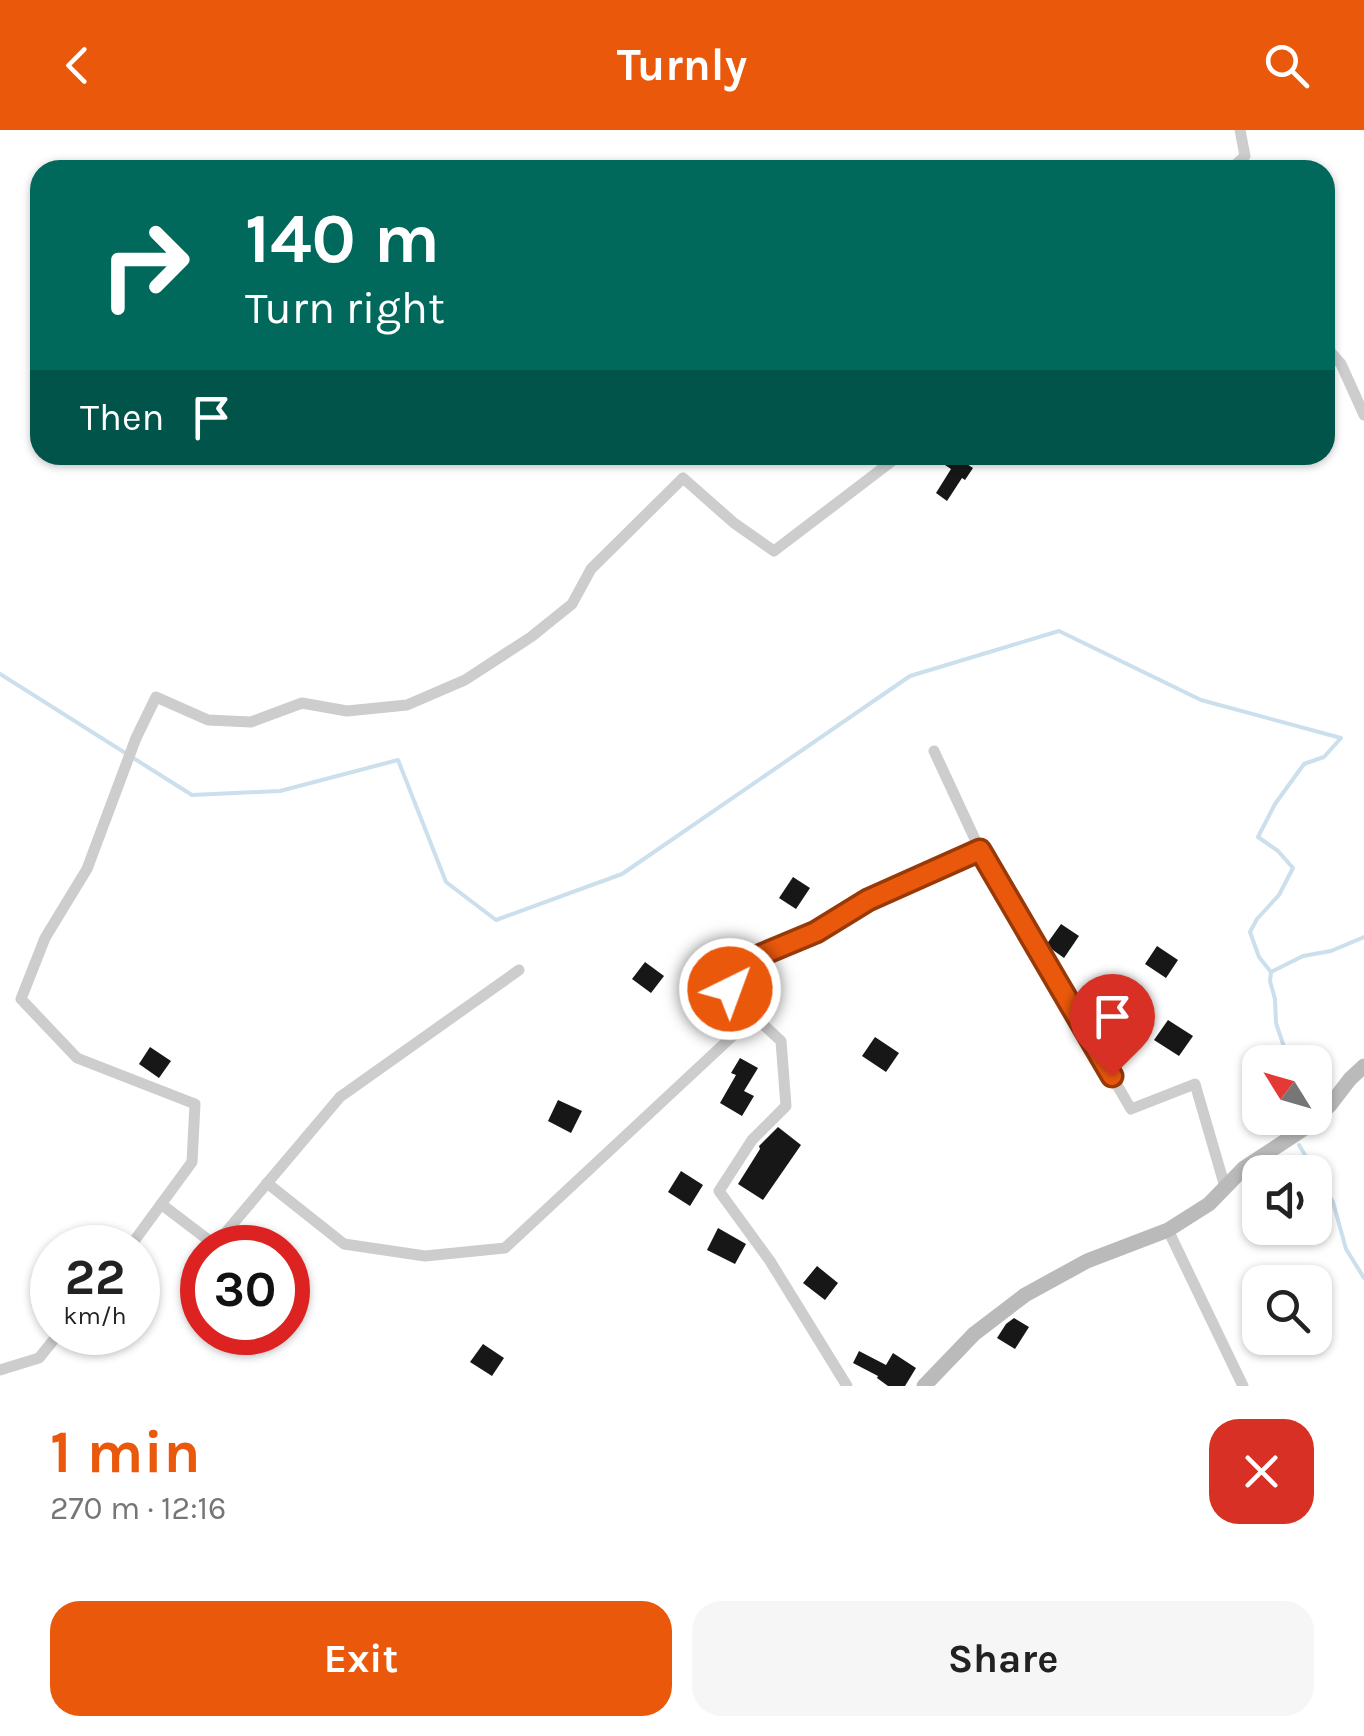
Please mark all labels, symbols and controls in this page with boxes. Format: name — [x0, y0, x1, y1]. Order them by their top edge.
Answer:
icon: back — [50, 38, 105, 93]
icon: search — [1259, 38, 1314, 93]
text: Turnly — [617, 39, 747, 91]
text: 140 m — [245, 198, 440, 280]
icon: right — [80, 200, 210, 330]
text: Turn right — [245, 282, 445, 334]
icon: arrive — [184, 390, 239, 445]
text: Then — [80, 395, 164, 440]
position arrow — [678, 937, 782, 1041]
pin — [1070, 974, 1155, 1077]
icon: arrive — [1085, 989, 1140, 1044]
north arrow — [1242, 1045, 1332, 1135]
map controls — [1242, 1045, 1332, 1355]
button: sound — [1242, 1155, 1332, 1245]
speed limit sign: 30 — [180, 1225, 310, 1355]
text: 22 — [65, 1248, 125, 1307]
button: search — [1242, 1265, 1332, 1355]
text: km/h — [63, 1301, 127, 1330]
text: 1 min — [50, 1417, 201, 1487]
button: close — [1209, 1419, 1314, 1524]
text: 270 m · 12:16 — [50, 1490, 226, 1527]
button: Exit — [50, 1601, 672, 1716]
button: Share — [692, 1601, 1314, 1716]

